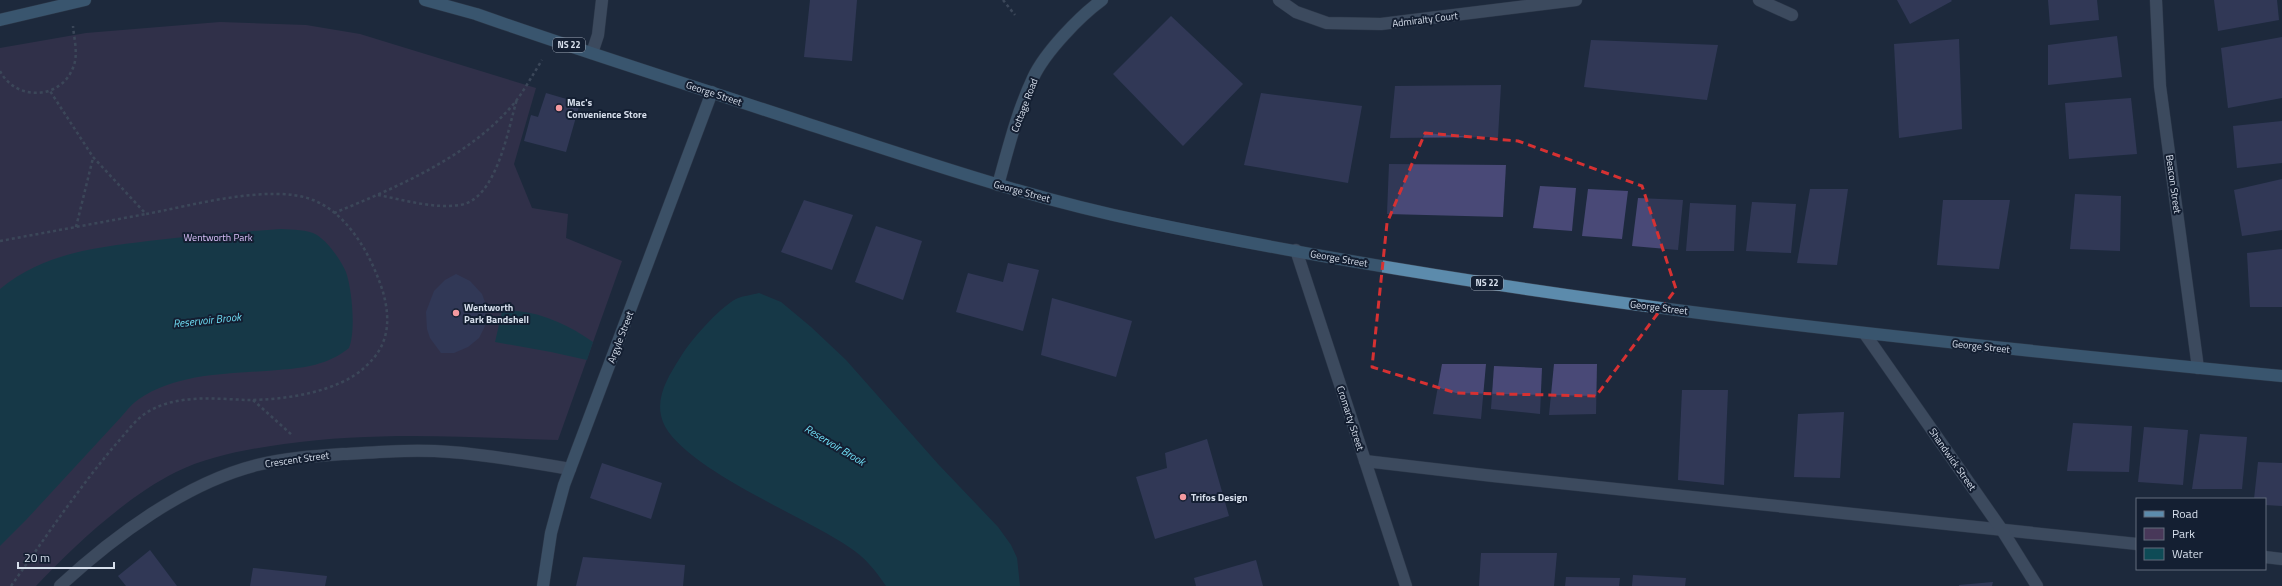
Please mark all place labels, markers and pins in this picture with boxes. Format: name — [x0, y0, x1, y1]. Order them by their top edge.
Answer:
place label: Mac's Convenience Store — [567, 95, 647, 122]
marker: Mac's Convenience Store — [554, 103, 564, 113]
place label: Wentworth Park Bandshell — [464, 300, 529, 327]
marker: Wentworth Park Bandshell — [451, 308, 461, 318]
place label: Trifos Design — [1191, 490, 1247, 505]
marker: Trifos Design — [1178, 492, 1188, 502]

